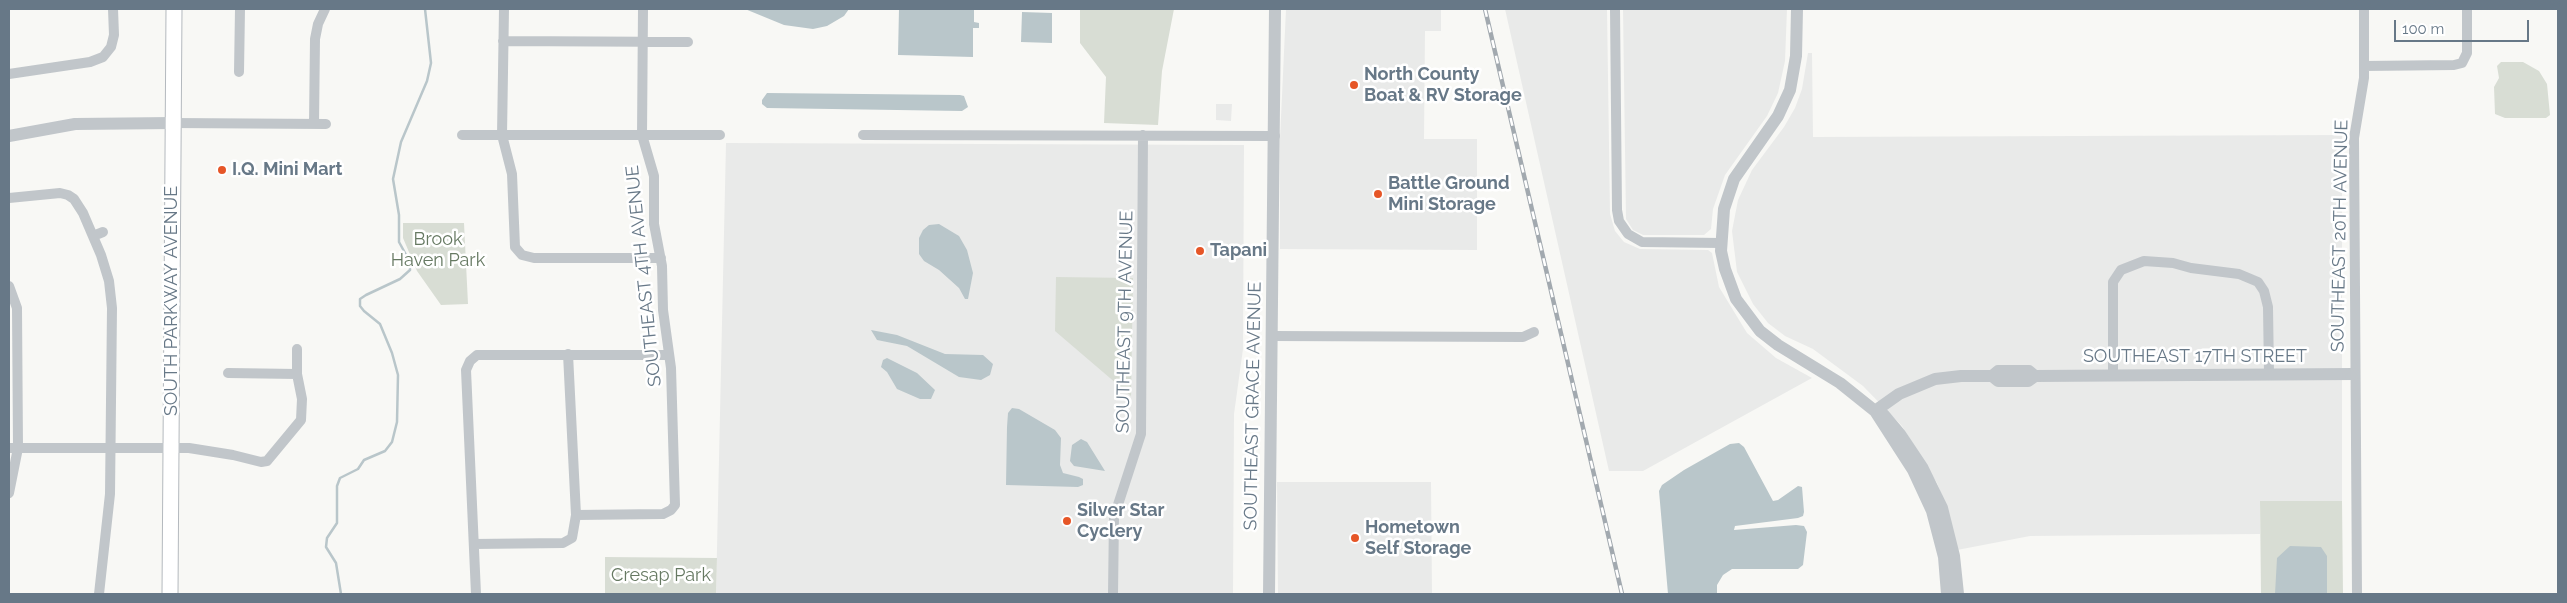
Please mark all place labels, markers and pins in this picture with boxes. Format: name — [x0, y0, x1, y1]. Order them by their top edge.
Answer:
place label: North County Boat & RV Storage — [1364, 64, 1522, 106]
marker: North County Boat & RV Storage — [1348, 79, 1360, 91]
place label: I.Q. Mini Mart — [232, 159, 342, 181]
marker: I.Q. Mini Mart — [216, 164, 228, 176]
place label: Battle Ground Mini Storage — [1388, 173, 1509, 215]
marker: Battle Ground Mini Storage — [1372, 188, 1384, 200]
place label: Tapani — [1210, 240, 1267, 262]
marker: Tapani — [1194, 245, 1206, 257]
place label: Silver Star Cyclery — [1077, 500, 1165, 542]
marker: Silver Star Cyclery — [1061, 515, 1073, 527]
place label: Hometown Self Storage — [1365, 517, 1471, 560]
marker: Hometown Self Storage — [1349, 532, 1361, 544]

